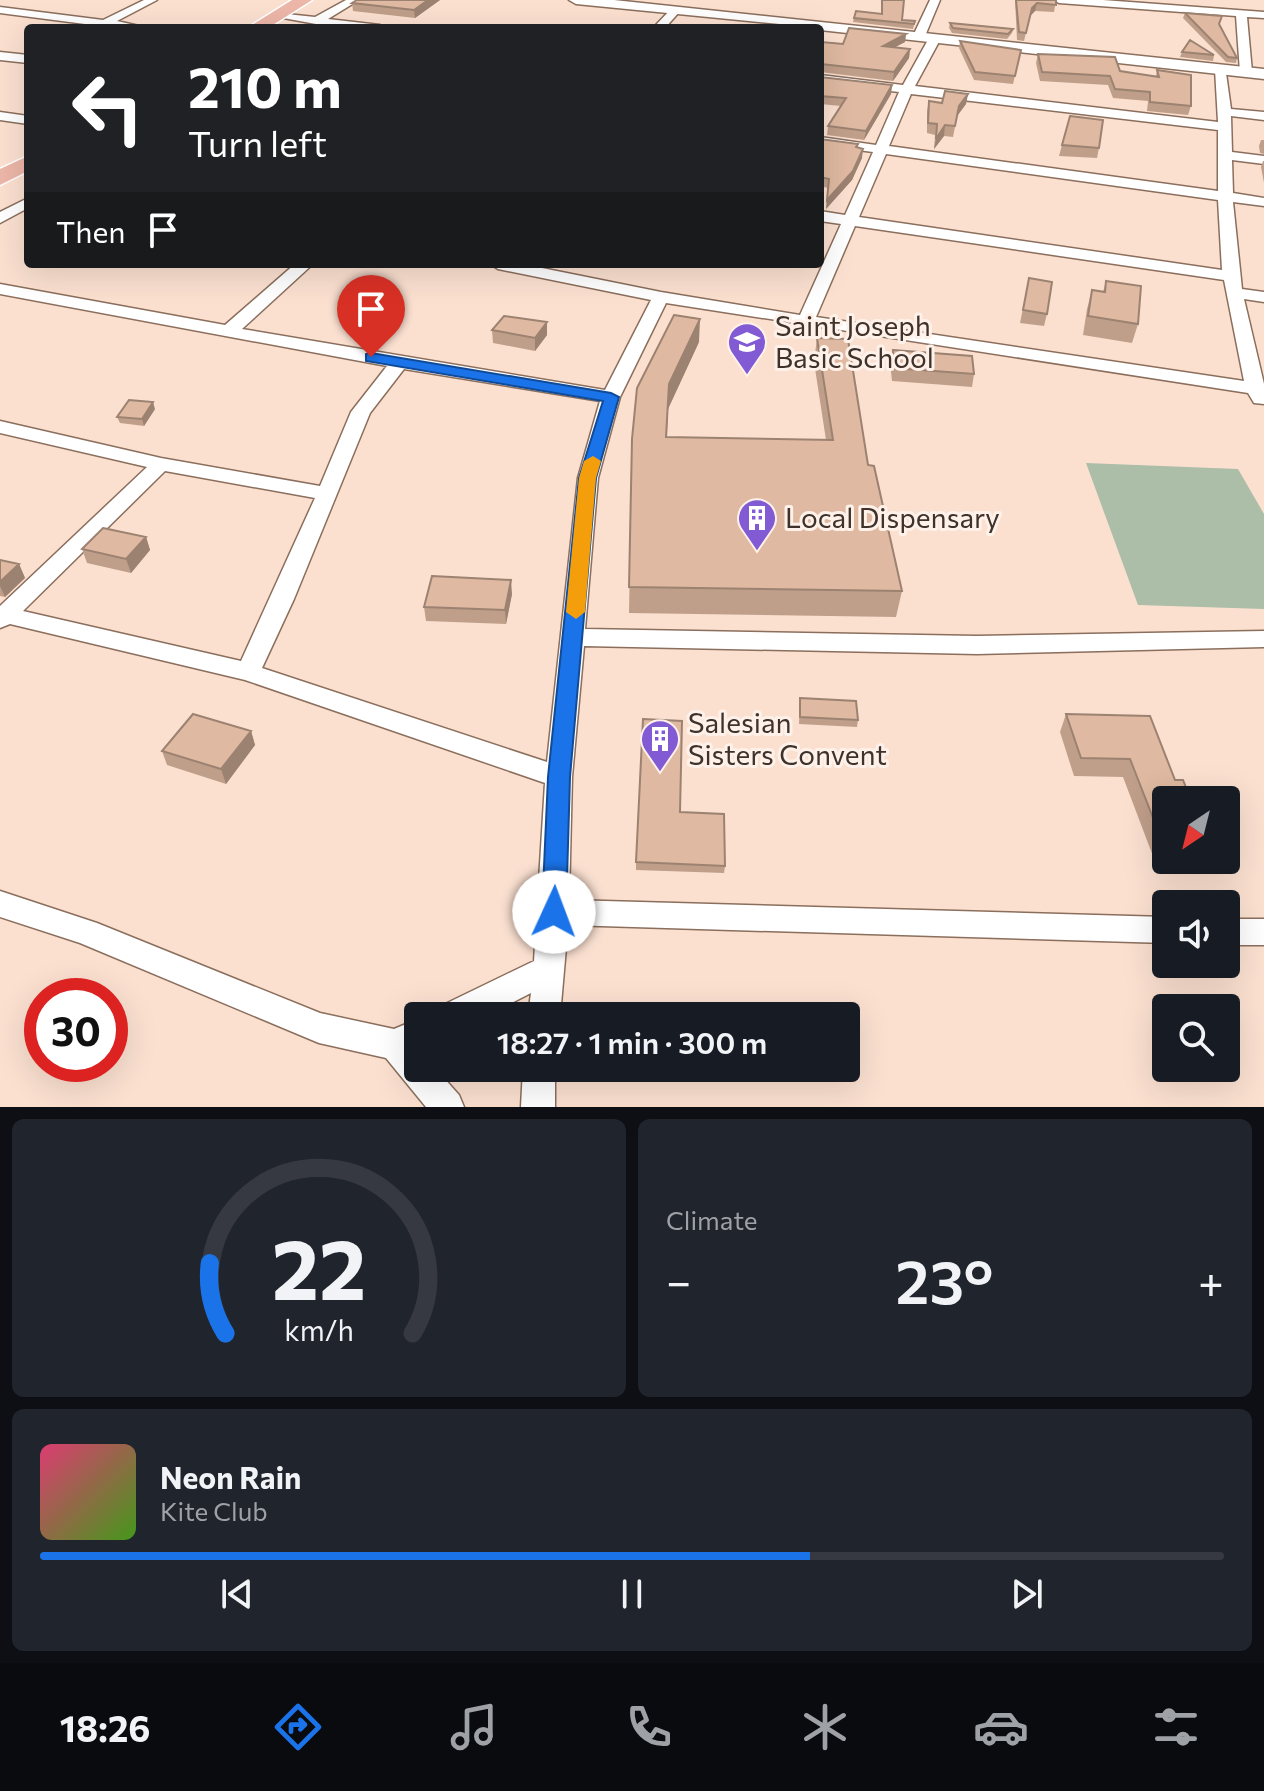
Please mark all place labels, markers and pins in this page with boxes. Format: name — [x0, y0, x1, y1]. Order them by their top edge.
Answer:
pin — [337, 275, 405, 357]
place label: Saint Joseph Basic School — [775, 308, 934, 374]
school or university icon: Saint Joseph Basic School — [726, 321, 768, 376]
building icon: Local Dispensary — [736, 497, 778, 552]
place label: Local Dispensary — [785, 500, 1000, 534]
place label: Salesian Sisters Convent — [688, 705, 887, 771]
building icon: Salesian Sisters Convent — [639, 718, 681, 773]

